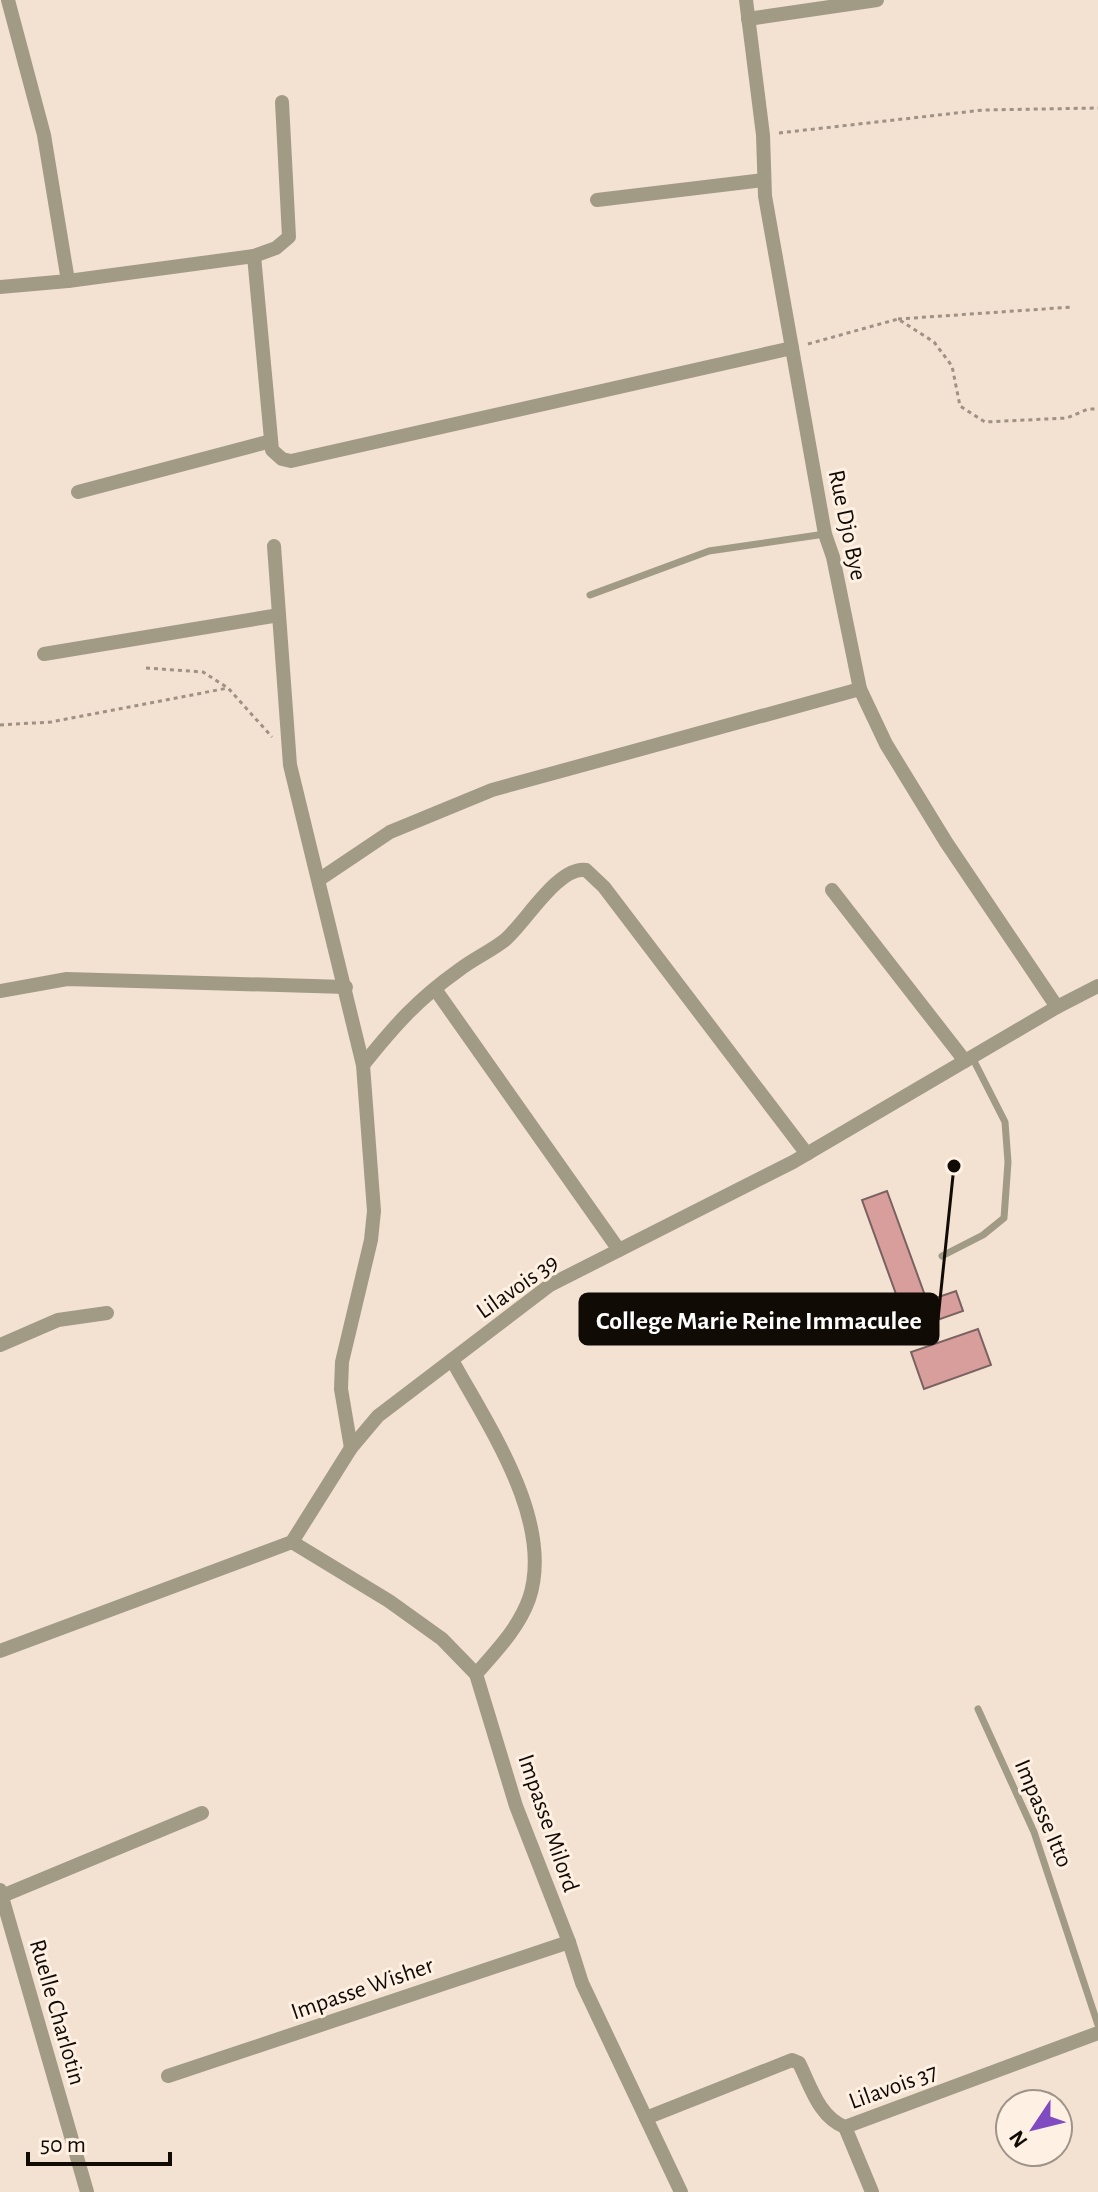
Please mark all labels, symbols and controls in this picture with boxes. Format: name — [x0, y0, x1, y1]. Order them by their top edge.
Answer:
street label: Rue Djo Bye — [824, 468, 870, 583]
street label: Lilavois 39 — [472, 1250, 563, 1324]
callout: College Marie Reine Immaculee — [580, 1294, 938, 1344]
text: College Marie Reine Immaculee — [596, 1308, 922, 1334]
street label: Impasse Milord — [513, 1751, 583, 1895]
street label: Impasse Itto — [1010, 1756, 1076, 1871]
street label: Ruelle Charlotin — [25, 1937, 89, 2088]
street label: Impasse Wisher — [288, 1953, 437, 2025]
street label: Lilavois 37 — [846, 2060, 941, 2114]
north arrow — [994, 2088, 1074, 2168]
scale bar — [28, 2116, 170, 2166]
text: N — [1005, 2126, 1032, 2151]
text: 50 m — [40, 2133, 86, 2157]

